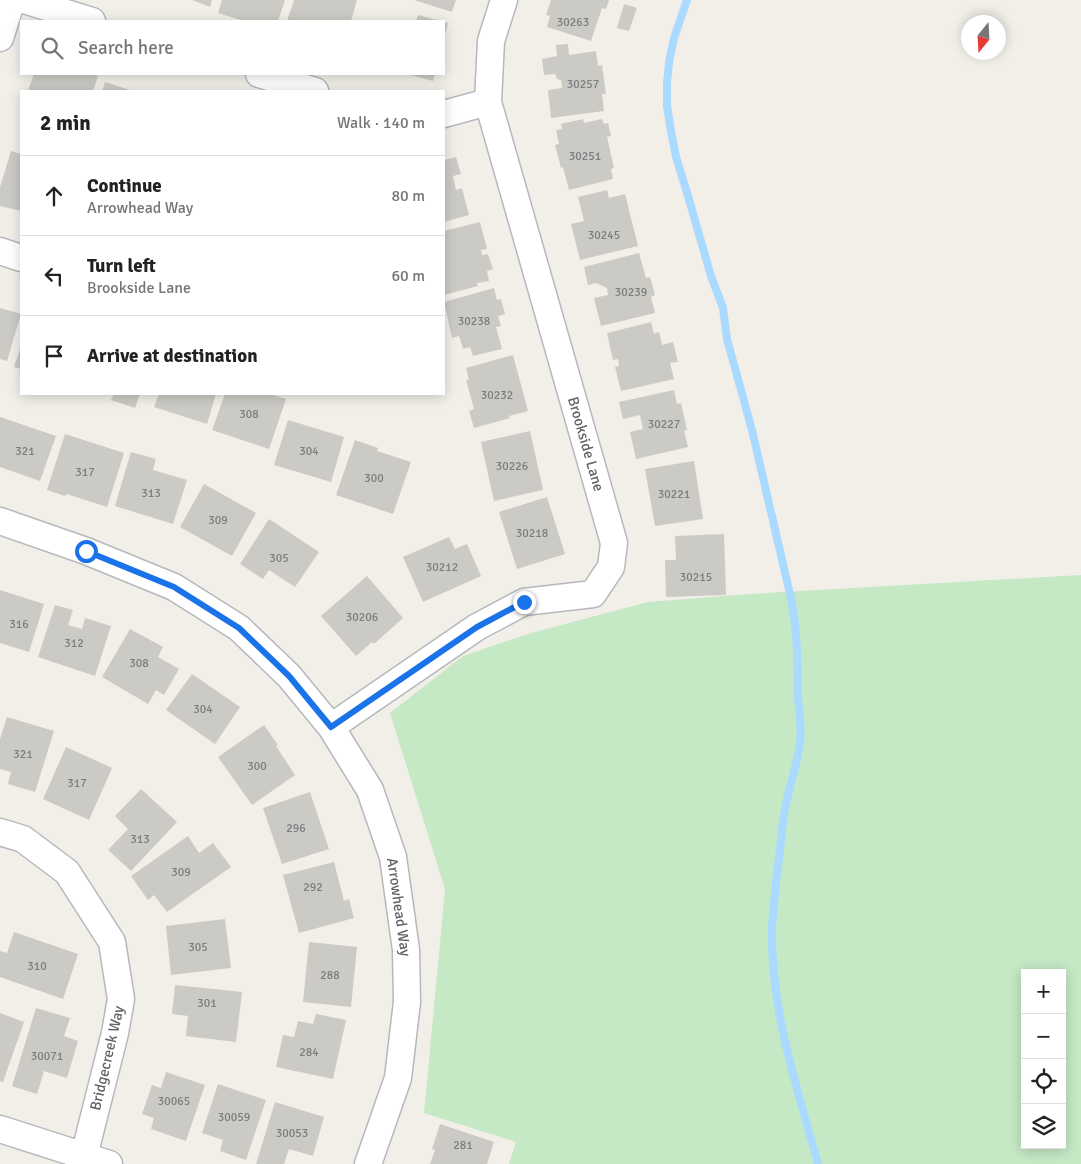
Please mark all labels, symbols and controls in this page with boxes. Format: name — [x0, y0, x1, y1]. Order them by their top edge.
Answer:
house number: 30263 — [557, 15, 589, 30]
north arrow — [961, 15, 1006, 60]
search box — [20, 20, 445, 75]
icon: search — [38, 34, 66, 62]
text: Search here — [78, 36, 174, 60]
house number: 30257 — [567, 77, 599, 92]
text: 2 min — [40, 110, 91, 136]
text: Walk · 140 m — [337, 113, 425, 133]
house number: 30251 — [569, 149, 601, 164]
text: Continue — [87, 174, 162, 198]
icon: ahead — [40, 182, 68, 210]
text: 80 m — [391, 186, 425, 206]
text: Arrowhead Way — [87, 198, 193, 218]
house number: 30245 — [588, 228, 620, 243]
text: Turn left — [87, 254, 156, 278]
icon: left — [40, 262, 68, 290]
text: 60 m — [391, 266, 425, 286]
text: Brookside Lane — [87, 278, 191, 298]
house number: 30239 — [615, 285, 647, 300]
house number: 30238 — [458, 314, 490, 329]
icon: arrive — [40, 342, 68, 370]
text: Arrive at destination — [87, 344, 258, 368]
house number: 30232 — [481, 388, 513, 403]
street label: Brookside Lane — [564, 395, 608, 493]
house number: 308 — [239, 407, 259, 422]
house number: 30227 — [648, 417, 680, 432]
house number: 321 — [15, 444, 35, 459]
house number: 304 — [299, 444, 319, 459]
house number: 30226 — [496, 459, 528, 474]
house number: 317 — [75, 465, 95, 480]
house number: 300 — [364, 471, 384, 486]
house number: 313 — [141, 486, 161, 501]
house number: 30221 — [658, 487, 690, 502]
house number: 309 — [208, 513, 228, 528]
house number: 30218 — [516, 526, 548, 541]
route start — [75, 540, 98, 563]
house number: 305 — [269, 551, 289, 566]
house number: 30212 — [426, 560, 458, 575]
house number: 30215 — [680, 570, 712, 585]
route end — [513, 591, 536, 614]
house number: 30206 — [346, 610, 378, 625]
house number: 316 — [9, 617, 29, 632]
house number: 312 — [64, 636, 84, 651]
house number: 308 — [129, 656, 149, 671]
house number: 304 — [193, 702, 213, 717]
house number: 321 — [13, 747, 33, 762]
house number: 300 — [247, 759, 267, 774]
house number: 317 — [67, 776, 87, 791]
house number: 296 — [286, 821, 306, 836]
house number: 313 — [130, 832, 150, 847]
street label: Arrowhead Way — [383, 856, 415, 958]
house number: 309 — [171, 865, 191, 880]
house number: 292 — [303, 880, 323, 895]
house number: 305 — [188, 940, 208, 955]
house number: 310 — [27, 959, 47, 974]
house number: 288 — [320, 968, 340, 983]
map controls — [1021, 969, 1066, 1149]
button: + — [1021, 969, 1066, 1014]
house number: 301 — [197, 996, 217, 1011]
street label: Bridgecreek Way — [86, 1004, 128, 1112]
button: − — [1021, 1014, 1066, 1059]
house number: 284 — [299, 1045, 319, 1060]
house number: 30071 — [31, 1049, 63, 1064]
button: locate — [1021, 1059, 1066, 1104]
house number: 30065 — [158, 1094, 190, 1109]
button: layers — [1021, 1104, 1066, 1149]
house number: 30059 — [218, 1110, 250, 1125]
house number: 30053 — [276, 1126, 308, 1141]
house number: 281 — [453, 1138, 473, 1153]

